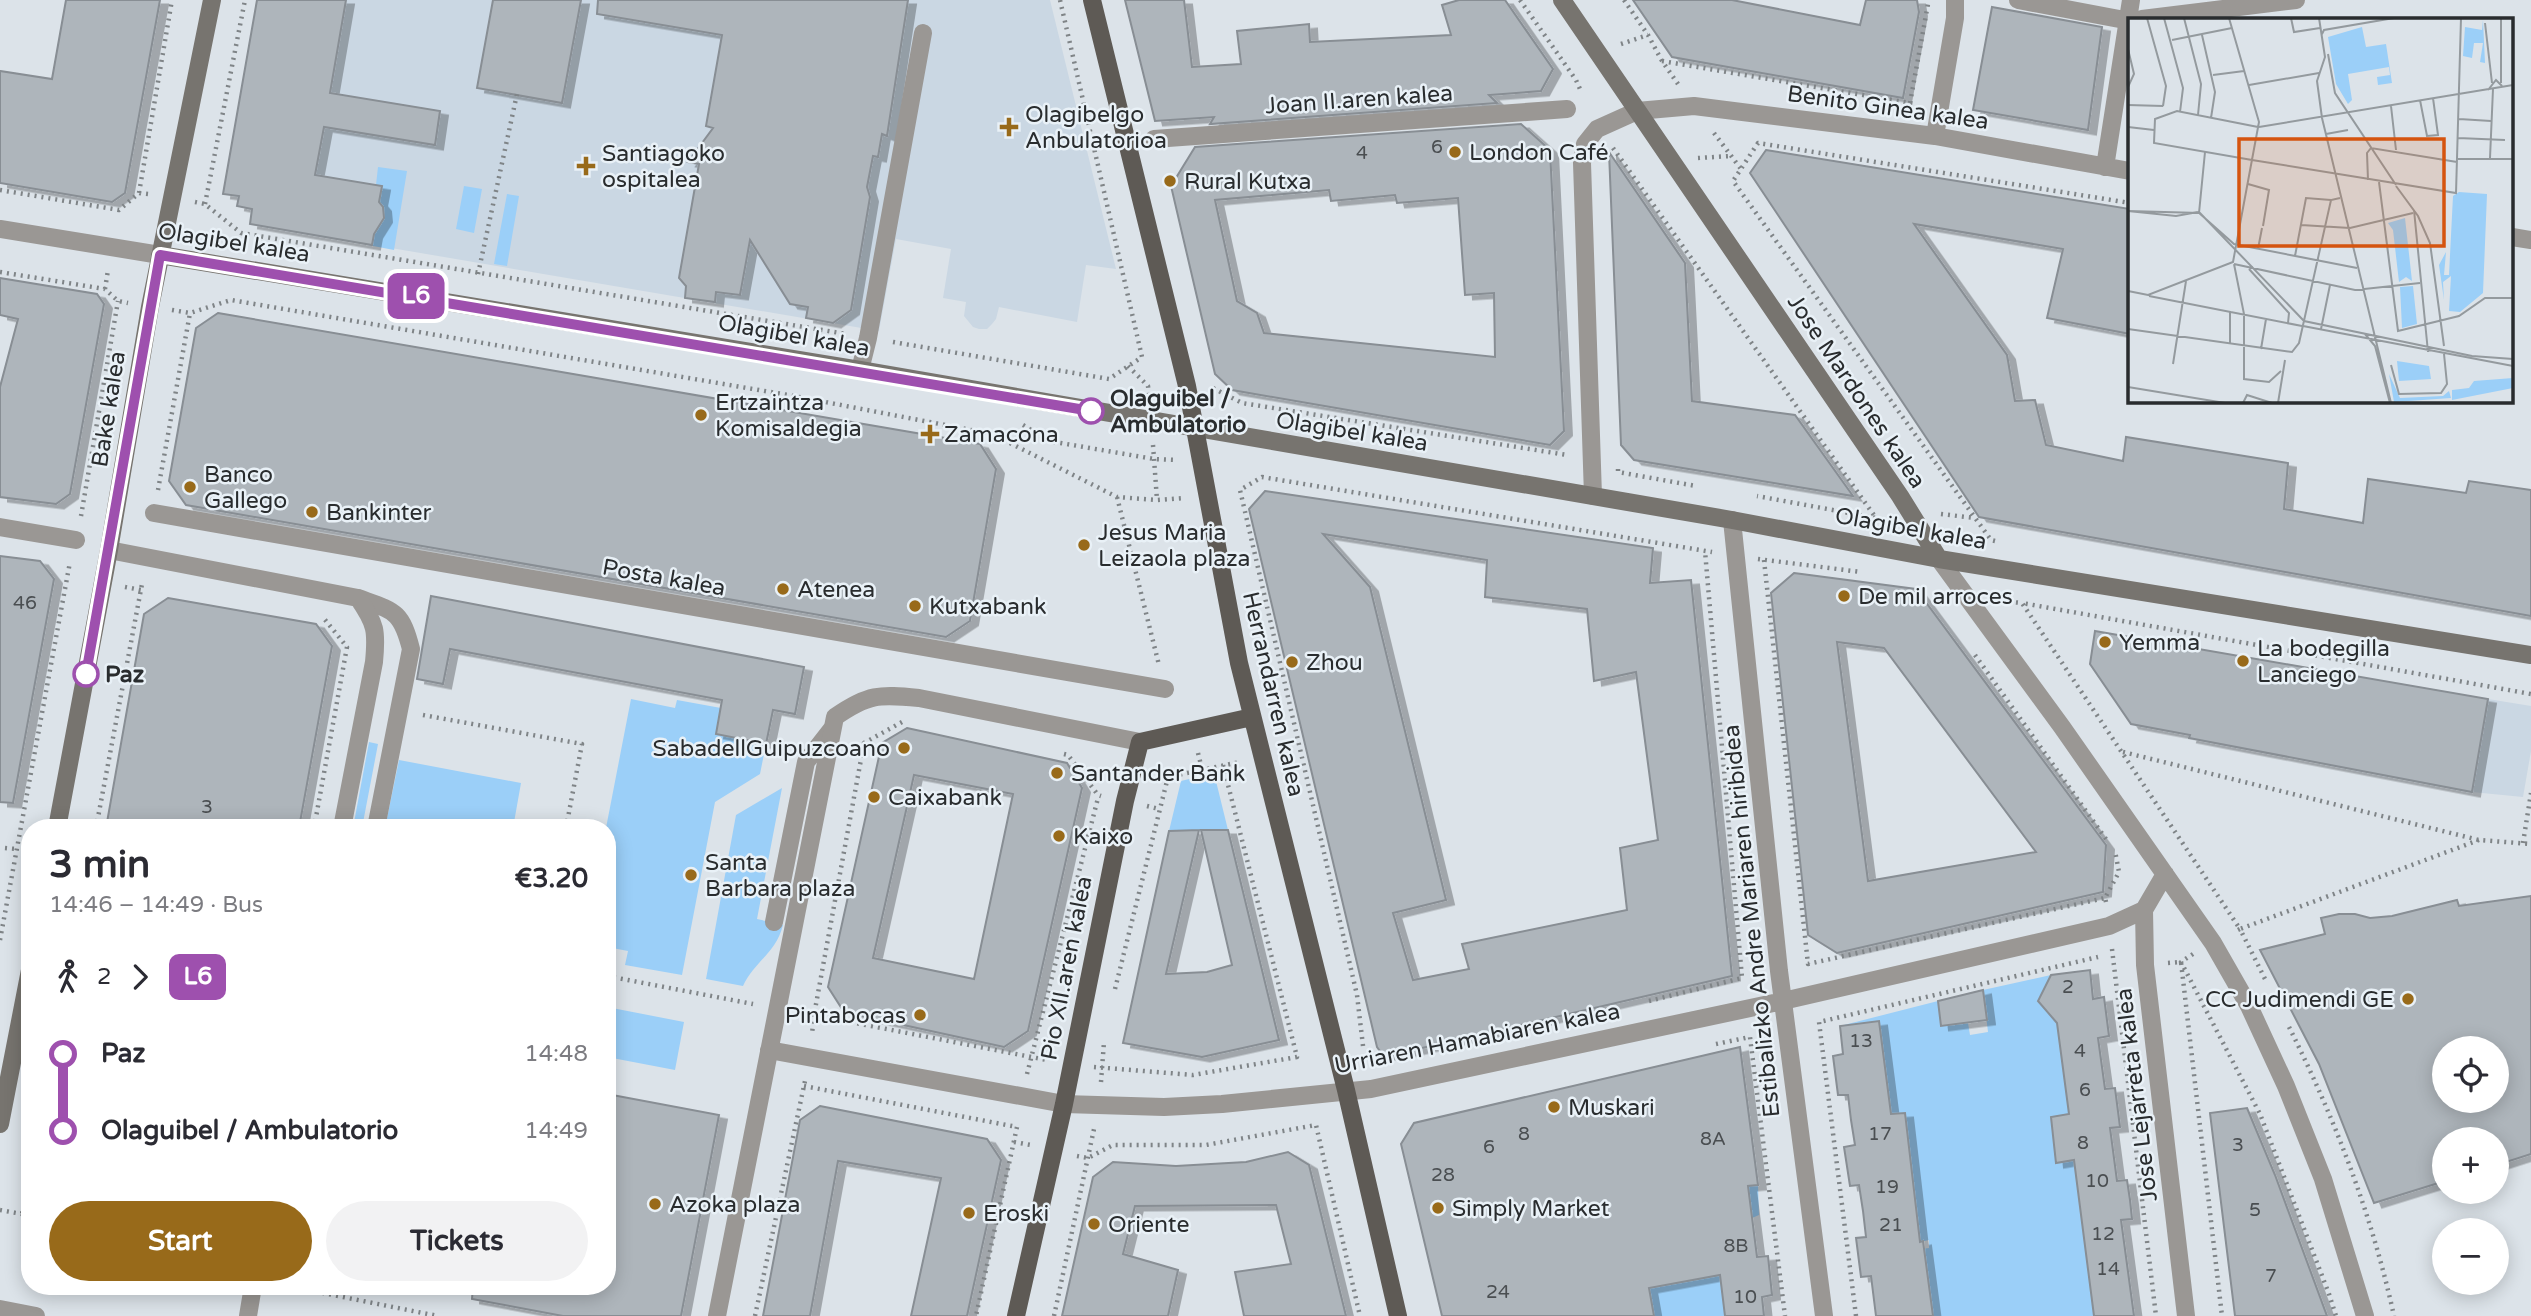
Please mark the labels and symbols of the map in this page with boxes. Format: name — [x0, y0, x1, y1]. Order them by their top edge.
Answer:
inset map — [2128, 18, 2514, 402]
street label: Joan II.aren kalea — [1264, 79, 1454, 121]
street label: Benito Ginea kalea — [1785, 80, 1990, 136]
place label: Olagibelgo Anbulatorioa — [1025, 101, 1167, 155]
marker: Olagibelgo Anbulatorioa — [999, 117, 1019, 137]
house number: 6 — [1431, 136, 1443, 158]
place label: London Café — [1469, 139, 1608, 167]
place label: Santiagoko ospitalea — [602, 140, 725, 194]
house number: 4 — [1356, 142, 1368, 164]
marker: London Café — [1447, 144, 1463, 160]
marker: Santiagoko ospitalea — [576, 156, 596, 176]
place label: Rural Kutxa — [1184, 168, 1311, 196]
marker: Rural Kutxa — [1162, 173, 1178, 189]
street label: Olagibel kalea — [156, 217, 312, 269]
line badge: L6 — [384, 273, 448, 319]
street label: Jose Mardones kalea — [1781, 289, 1931, 494]
street label: Olagibel kalea — [716, 309, 872, 363]
street label: Bake kalea — [86, 349, 132, 469]
place label: Olaguibel / Ambulatorio — [1110, 385, 1246, 439]
place label: Ertzaintza Komisaldegia — [715, 389, 862, 443]
marker: Olaguibel / Ambulatorio — [1078, 398, 1104, 424]
street label: Olagibel kalea — [1274, 406, 1430, 458]
marker: Ertzaintza Komisaldegia — [693, 407, 709, 423]
place label: Zamacona — [944, 421, 1059, 449]
marker: Zamacona — [922, 426, 938, 442]
place label: Banco Gallego — [204, 461, 287, 515]
marker: Banco Gallego — [182, 479, 198, 495]
place label: Bankinter — [326, 499, 432, 527]
street label: Olagibel kalea — [1833, 502, 1989, 556]
marker: Bankinter — [304, 504, 320, 520]
place label: Jesus Maria Leizaola plaza — [1098, 519, 1251, 573]
marker: Jesus Maria Leizaola plaza — [1076, 537, 1092, 553]
street label: Posta kalea — [600, 553, 728, 603]
place label: Atenea — [797, 576, 875, 604]
marker: Atenea — [775, 581, 791, 597]
place label: De mil arroces — [1858, 583, 2013, 611]
marker: De mil arroces — [1836, 588, 1852, 604]
street label: Herrandarren kalea — [1236, 589, 1310, 799]
house number: 46 — [13, 592, 37, 614]
place label: Kutxabank — [929, 593, 1047, 621]
marker: Kutxabank — [907, 598, 923, 614]
place label: Yemma — [2119, 629, 2200, 657]
marker: Yemma — [2097, 634, 2113, 650]
place label: La bodegilla Lanciego — [2257, 635, 2390, 689]
place label: Zhou — [1306, 649, 1363, 677]
marker: La bodegilla Lanciego — [2235, 653, 2251, 669]
marker: Zhou — [1284, 654, 1300, 670]
marker: Paz — [73, 661, 99, 687]
place label: Paz — [105, 661, 144, 689]
street label: Estibalizko Andre Mariaren hiribidea — [1717, 723, 1787, 1119]
place label: SabadellGuipuzcoano — [653, 735, 890, 763]
marker: SabadellGuipuzcoano — [896, 740, 912, 756]
place label: Santander Bank — [1071, 760, 1245, 788]
marker: Santander Bank — [1049, 765, 1065, 781]
place label: Caixabank — [888, 784, 1002, 812]
marker: Caixabank — [866, 789, 882, 805]
house number: 3 — [201, 796, 213, 818]
place label: Kaixo — [1073, 823, 1133, 851]
marker: Kaixo — [1051, 828, 1067, 844]
place label: Santa Barbara plaza — [705, 849, 855, 903]
marker: Santa Barbara plaza — [683, 867, 699, 883]
street label: Pio XII.aren kalea — [1035, 874, 1099, 1063]
house number: 2 — [2062, 976, 2074, 998]
place label: CC Judimendi GE — [2205, 986, 2394, 1014]
street label: Jose Lejarreta kalea — [2110, 987, 2164, 1203]
marker: CC Judimendi GE — [2400, 991, 2416, 1007]
street label: Urriaren Hamabiaren kalea — [1332, 998, 1623, 1080]
place label: Pintabocas — [785, 1002, 906, 1030]
marker: Pintabocas — [912, 1007, 928, 1023]
house number: 13 — [1849, 1030, 1873, 1052]
house number: 4 — [2074, 1040, 2086, 1062]
house number: 6 — [2079, 1079, 2091, 1101]
place label: Muskari — [1568, 1094, 1655, 1122]
marker: Muskari — [1546, 1099, 1562, 1115]
house number: 8 — [1518, 1123, 1530, 1145]
house number: 17 — [1868, 1123, 1892, 1145]
house number: 8A — [1700, 1128, 1726, 1150]
house number: 8 — [2077, 1132, 2089, 1154]
house number: 3 — [2232, 1134, 2244, 1156]
house number: 6 — [1483, 1136, 1495, 1158]
house number: 28 — [1431, 1164, 1455, 1186]
house number: 10 — [2085, 1170, 2109, 1192]
house number: 19 — [1875, 1176, 1899, 1198]
place label: Azoka plaza — [669, 1191, 800, 1219]
place label: Simply Market — [1452, 1195, 1610, 1223]
marker: Azoka plaza — [647, 1196, 663, 1212]
house number: 5 — [2249, 1199, 2261, 1221]
place label: Eroski — [983, 1200, 1049, 1228]
marker: Simply Market — [1430, 1200, 1446, 1216]
marker: Eroski — [961, 1205, 977, 1221]
place label: Oriente — [1108, 1211, 1189, 1239]
house number: 21 — [1879, 1214, 1903, 1236]
marker: Oriente — [1086, 1216, 1102, 1232]
house number: 12 — [2091, 1223, 2115, 1245]
house number: 8B — [1723, 1235, 1749, 1257]
house number: 14 — [2096, 1258, 2120, 1280]
house number: 7 — [2265, 1265, 2277, 1287]
house number: 24 — [1486, 1281, 1510, 1303]
house number: 10 — [1733, 1286, 1757, 1308]

